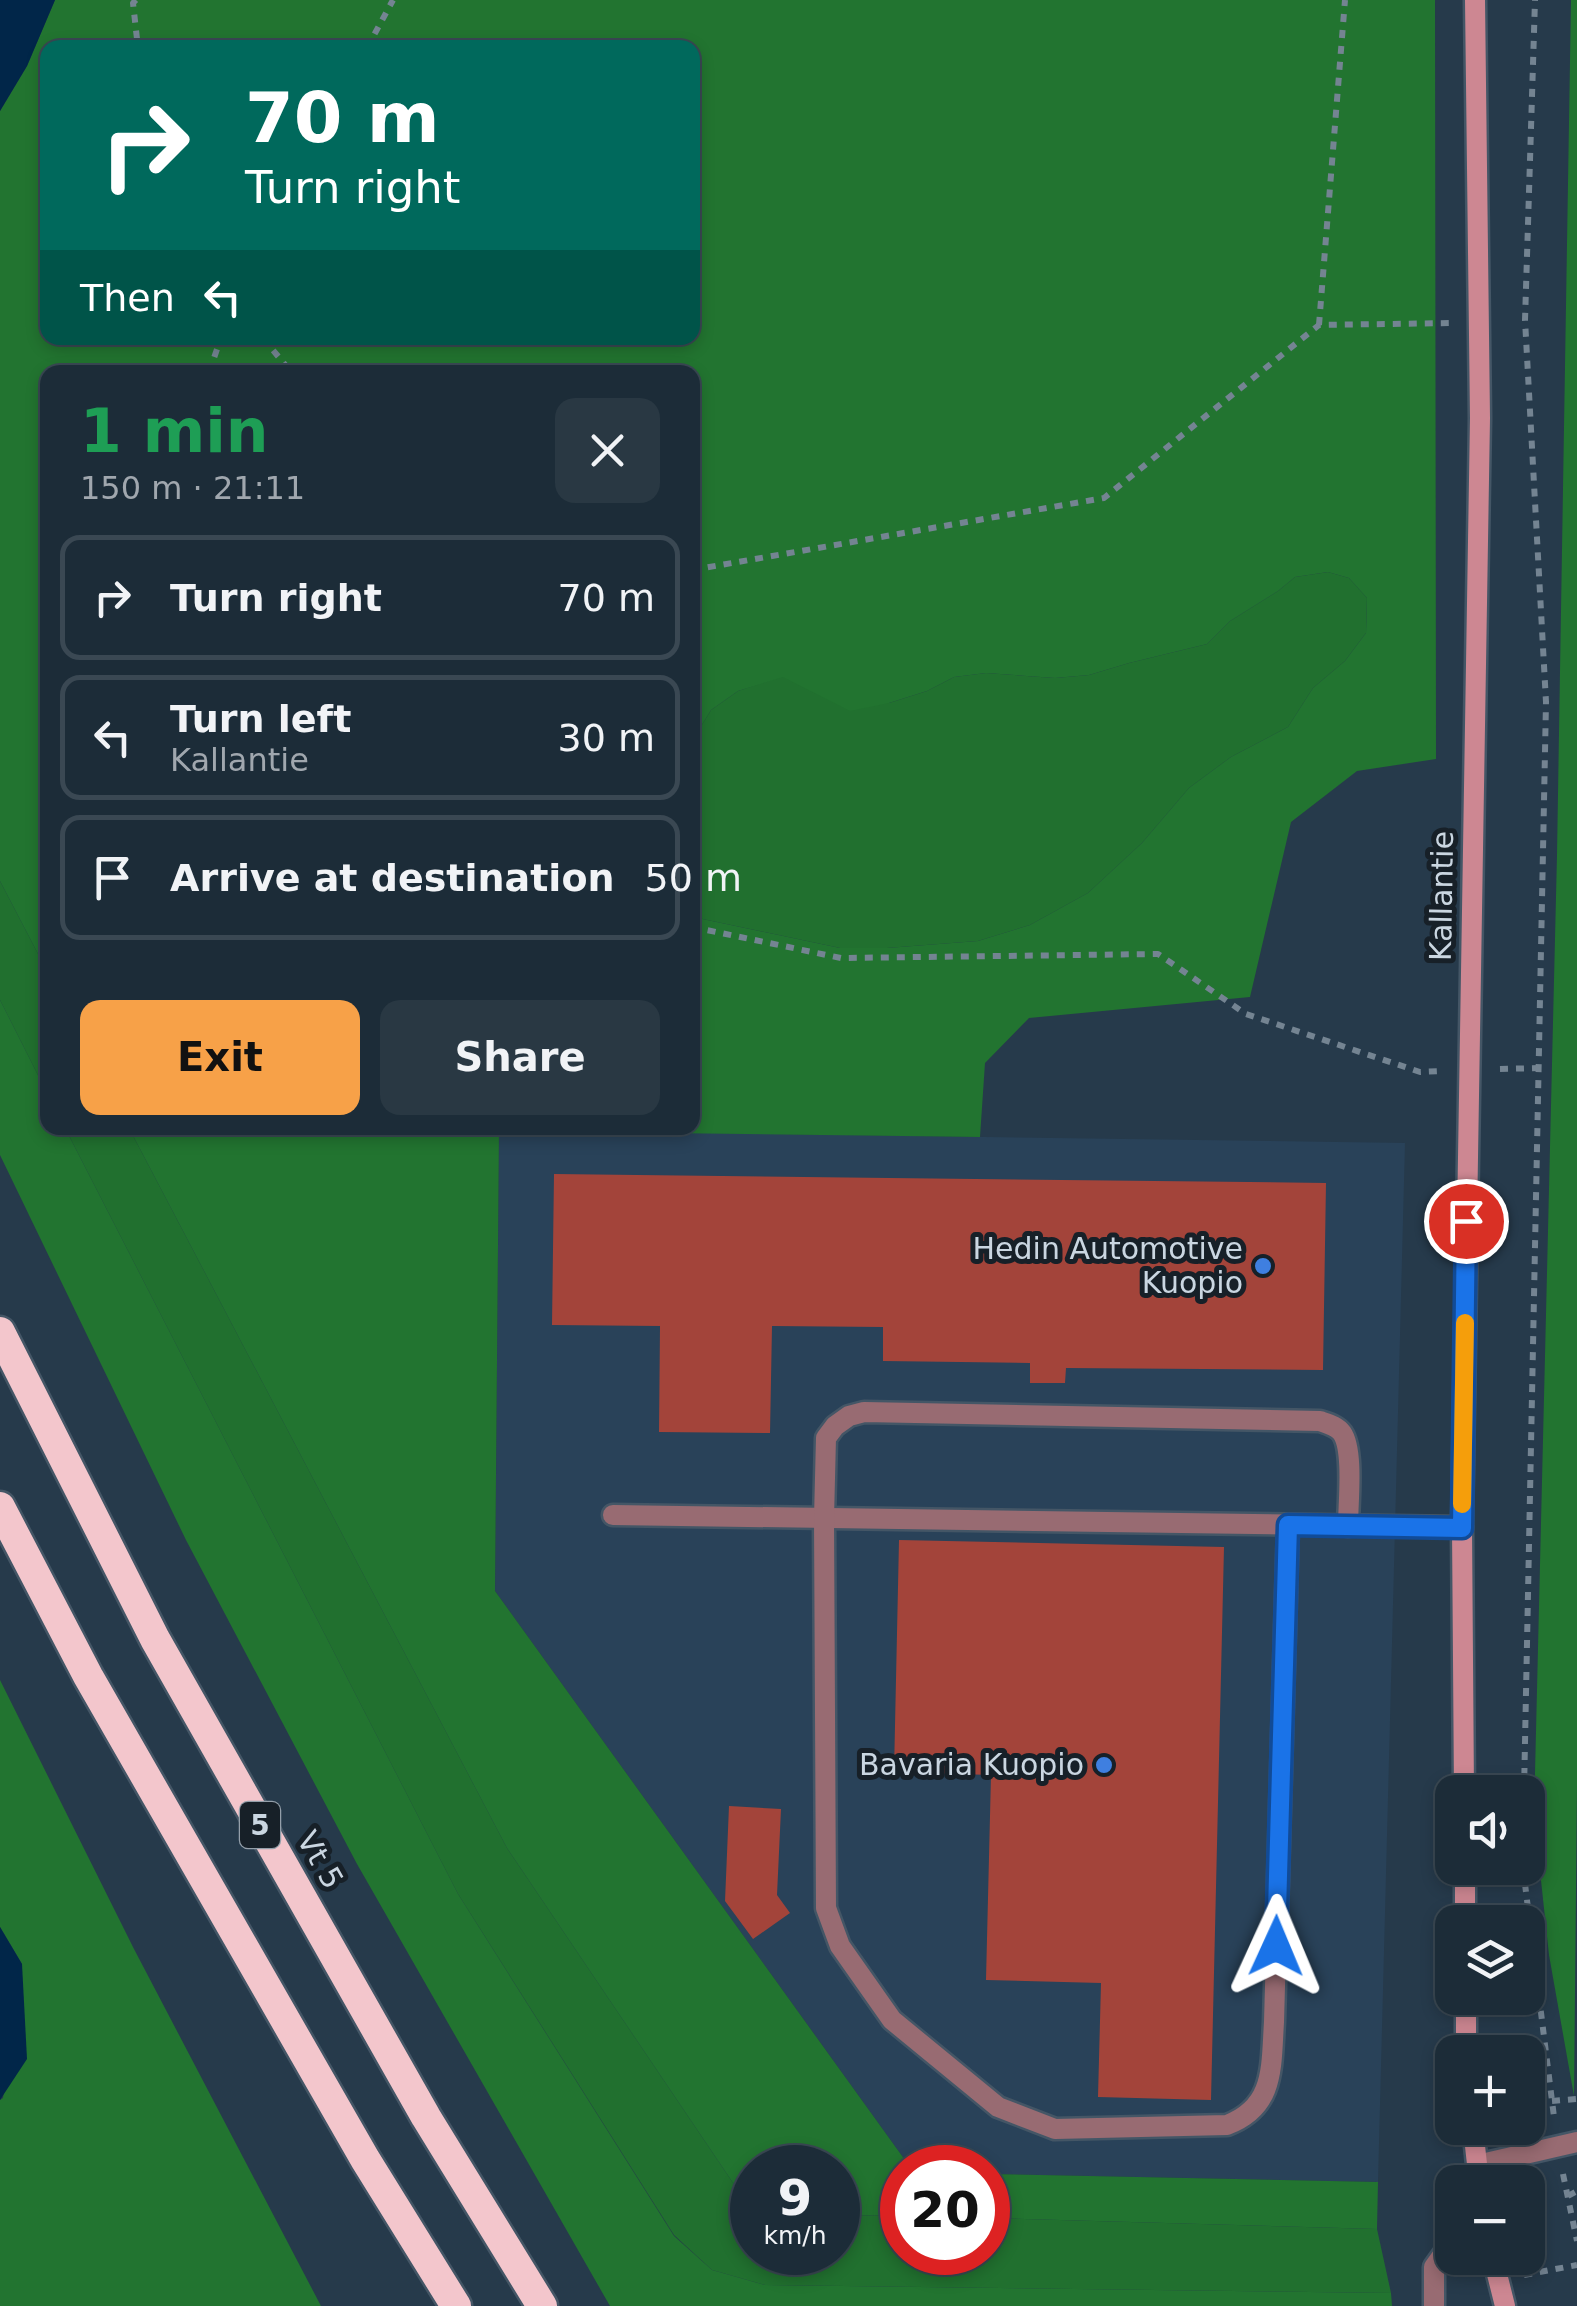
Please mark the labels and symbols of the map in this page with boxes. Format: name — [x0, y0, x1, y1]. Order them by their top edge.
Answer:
street label: Kallantie — [1423, 831, 1460, 961]
pin — [1424, 1179, 1509, 1264]
place label: Hedin Automotive Kuopio — [973, 1231, 1243, 1300]
marker: Hedin Automotive Kuopio — [1252, 1255, 1274, 1277]
place label: Bavaria Kuopio — [859, 1747, 1084, 1782]
marker: Bavaria Kuopio — [1093, 1754, 1115, 1776]
road number: 5 — [240, 1802, 280, 1848]
street label: Vt 5 — [290, 1825, 351, 1895]
position arrow — [1224, 1894, 1328, 1998]
speed limit sign: 20 — [880, 2145, 1010, 2275]

